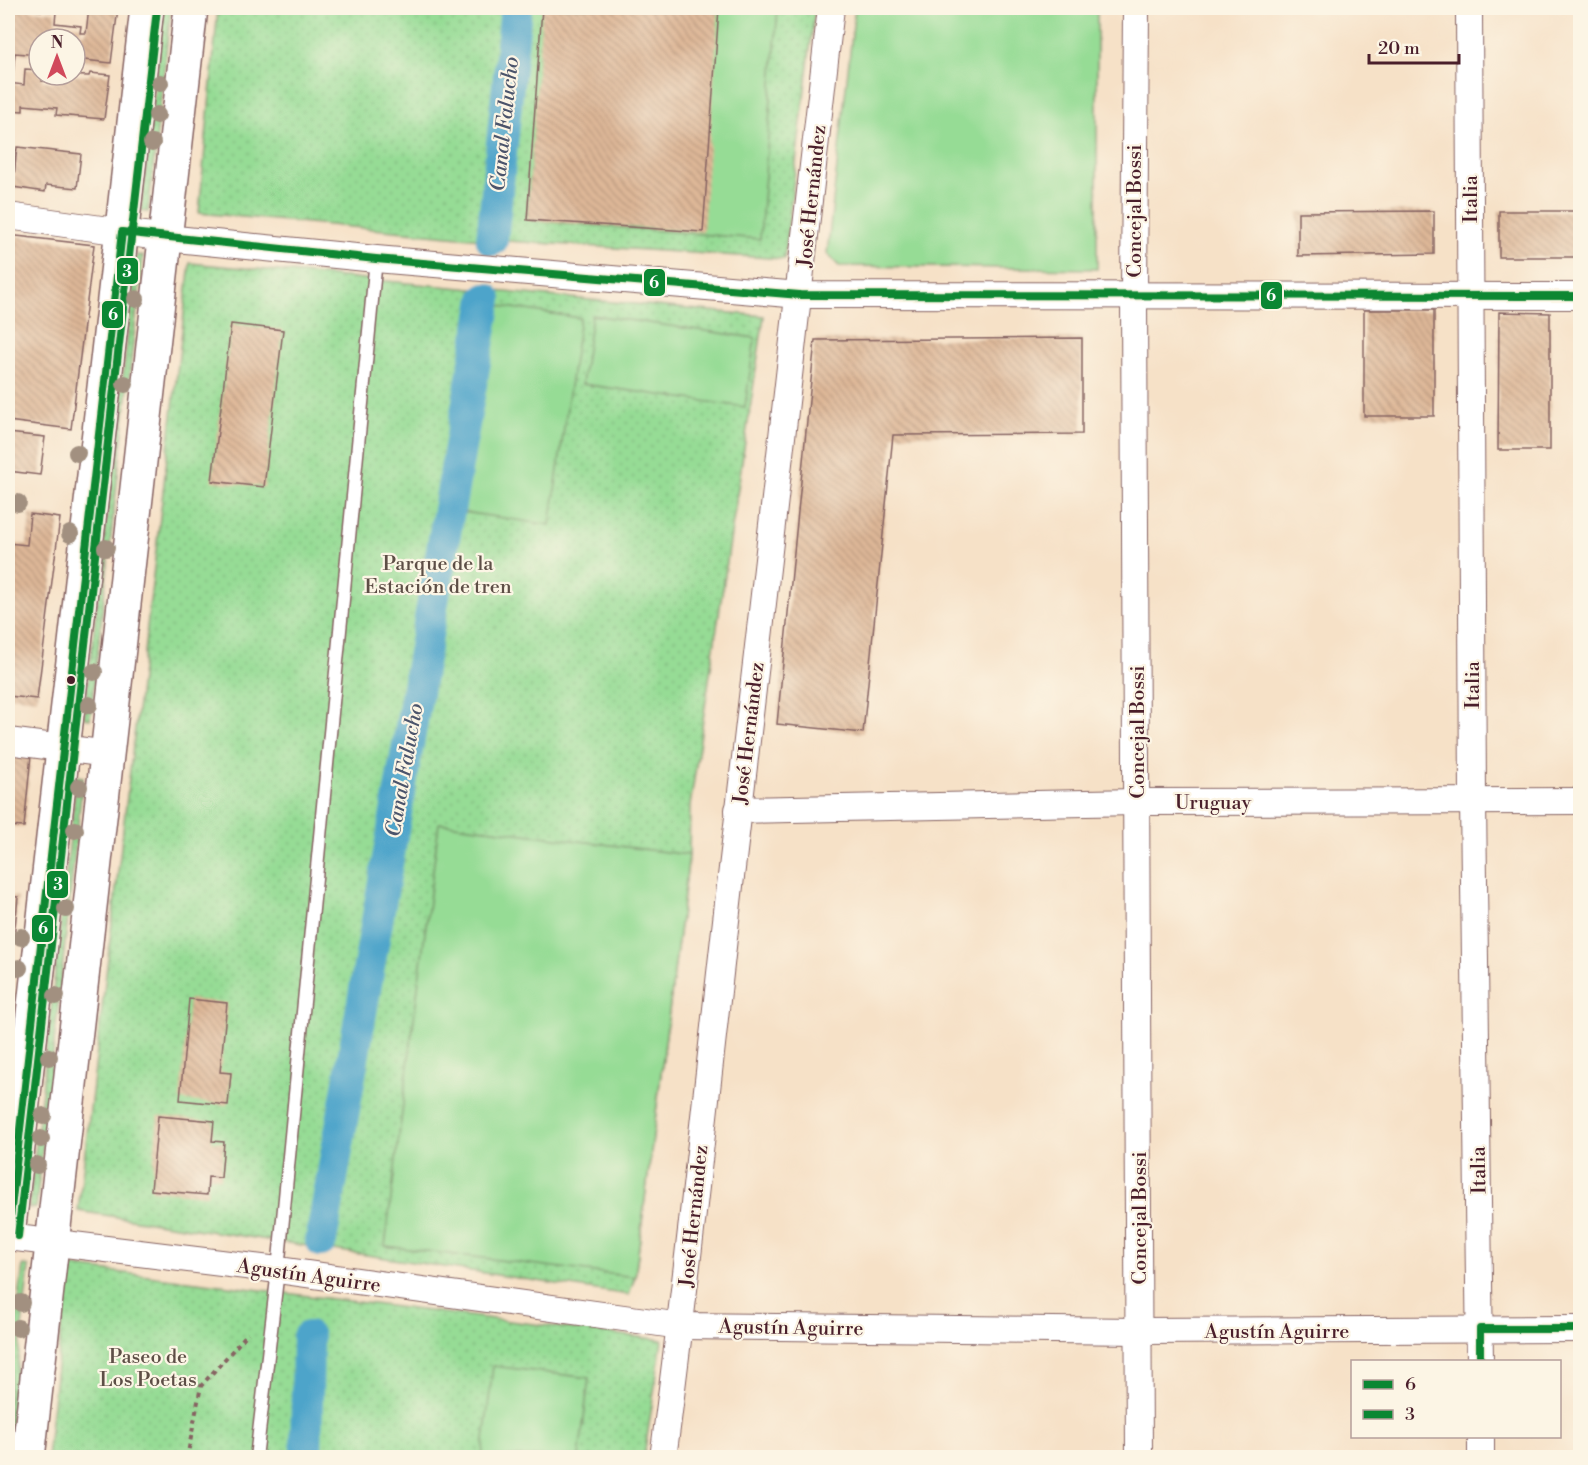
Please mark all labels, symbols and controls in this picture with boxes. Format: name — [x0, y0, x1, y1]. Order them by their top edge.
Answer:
north arrow — [27, 27, 87, 87]
scale bar — [1369, 27, 1459, 65]
text: N — [51, 33, 64, 53]
text: 20 m — [1378, 37, 1420, 60]
water label: Canal Falucho — [485, 56, 525, 193]
street label: José Hernández — [792, 124, 832, 270]
street label: Concejal Bossi — [1123, 144, 1148, 278]
street label: Italia — [1459, 174, 1484, 223]
line badge: 3 — [116, 257, 139, 285]
text: 3 — [122, 262, 132, 282]
line badge: 6 — [643, 268, 666, 297]
text: 6 — [649, 273, 659, 293]
line badge: 6 — [1260, 281, 1283, 310]
text: 6 — [1266, 286, 1276, 306]
line badge: 6 — [101, 300, 124, 329]
text: 6 — [108, 305, 118, 325]
park label: Parque de la Estación de tren — [364, 552, 512, 600]
street label: Italia — [1461, 660, 1486, 709]
street label: José Hernández — [728, 661, 771, 807]
street label: Concejal Bossi — [1126, 665, 1151, 799]
unlabelled marker — [65, 674, 77, 686]
water label: Canal Falucho — [380, 701, 430, 839]
street label: Uruguay — [1175, 791, 1251, 816]
line badge: 3 — [46, 870, 69, 899]
text: 3 — [53, 875, 63, 895]
line badge: 6 — [31, 914, 54, 943]
text: 6 — [38, 919, 48, 939]
street label: José Hernández — [674, 1144, 714, 1290]
street label: Italia — [1467, 1145, 1492, 1194]
street label: Concejal Bossi — [1128, 1151, 1153, 1285]
street label: Agustín Aguirre — [234, 1254, 382, 1299]
street label: Agustín Aguirre — [717, 1315, 864, 1342]
street label: Agustín Aguirre — [1204, 1320, 1349, 1345]
park label: Paseo de Los Poetas — [99, 1345, 197, 1393]
legend — [1351, 1360, 1561, 1438]
text: 6 — [1405, 1373, 1416, 1396]
text: 3 — [1405, 1403, 1415, 1426]

